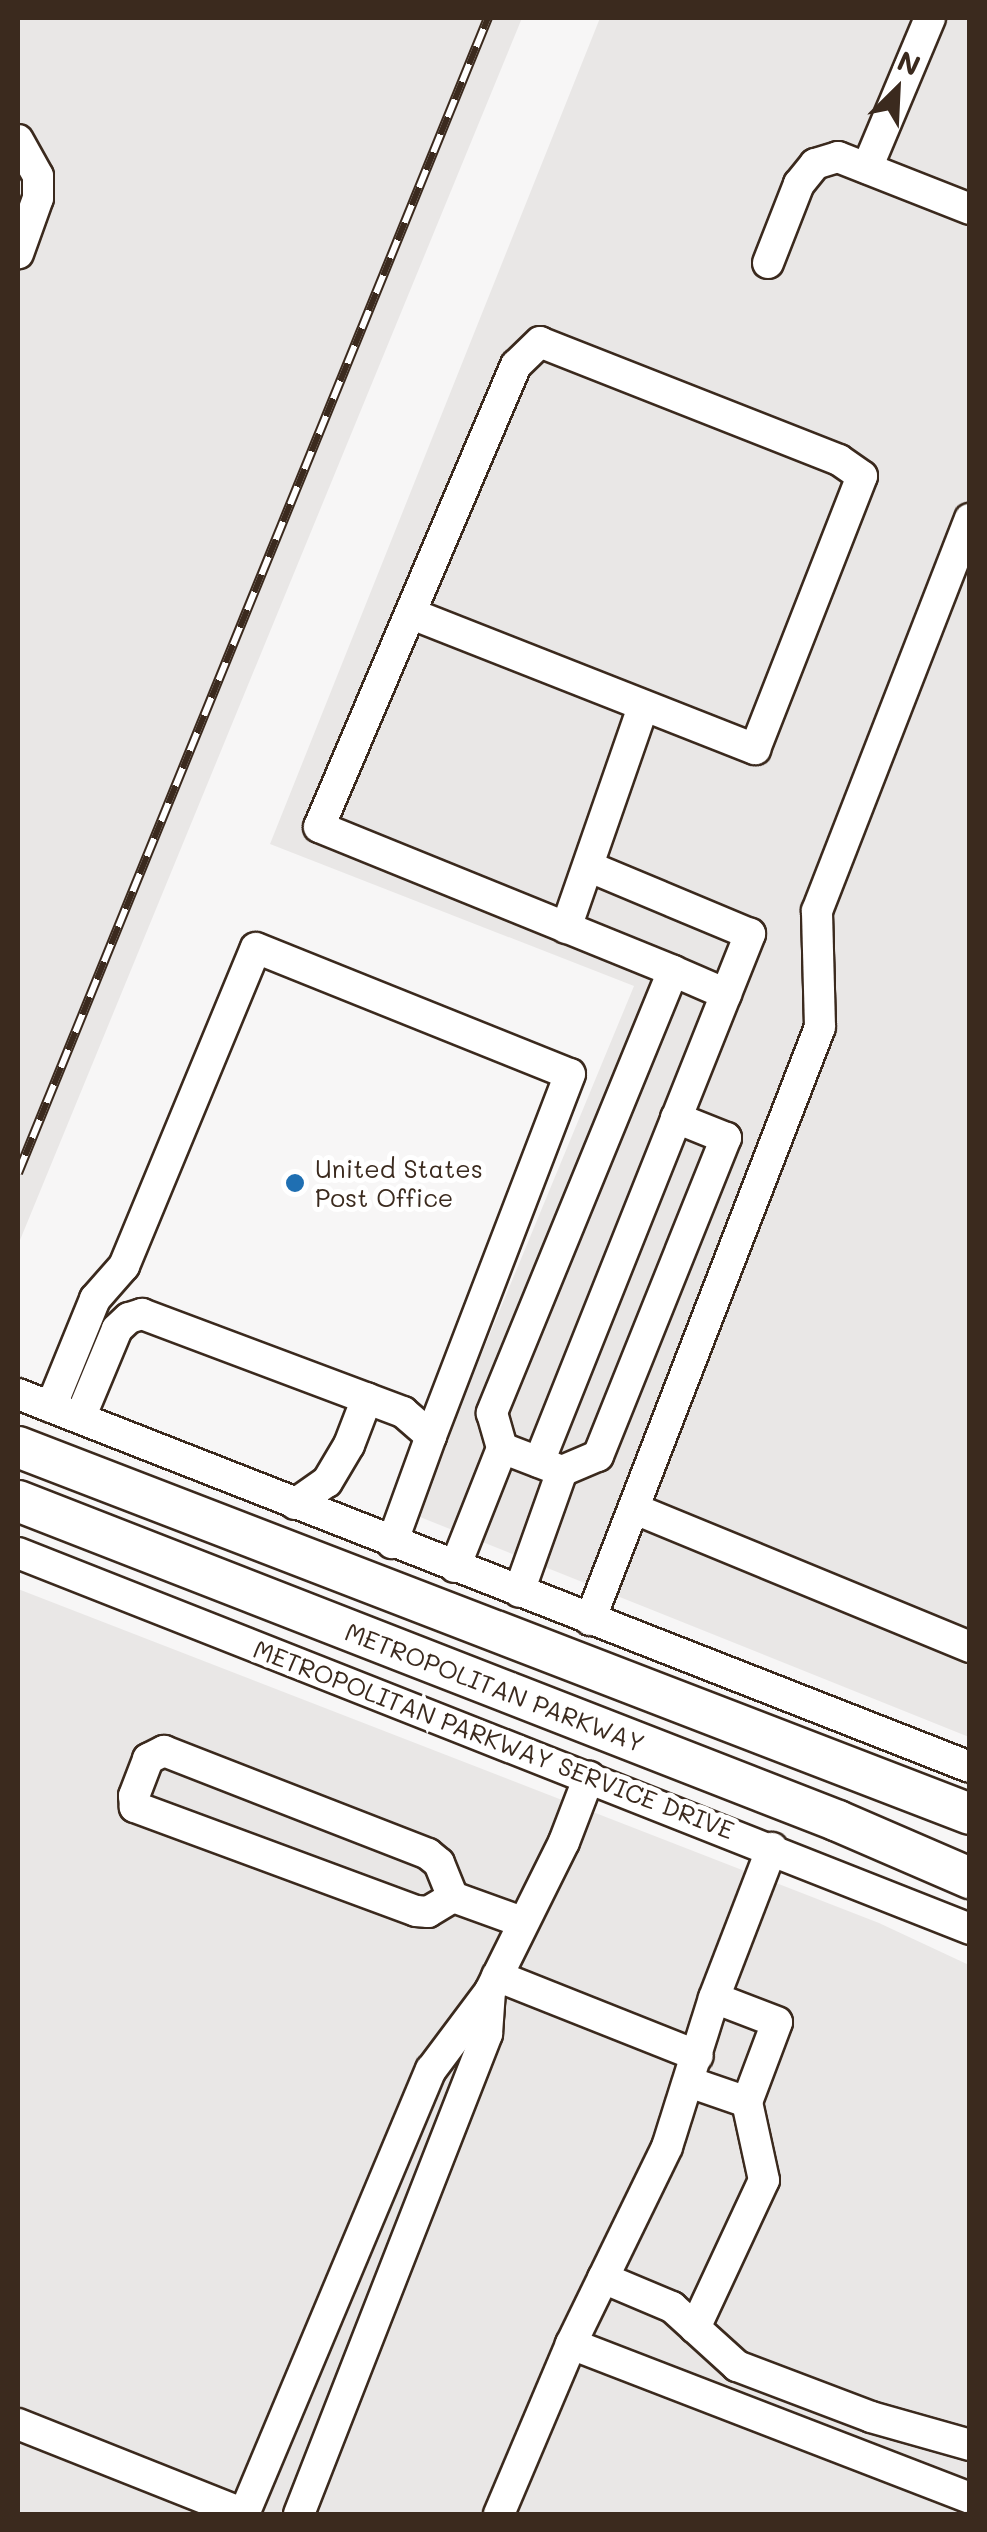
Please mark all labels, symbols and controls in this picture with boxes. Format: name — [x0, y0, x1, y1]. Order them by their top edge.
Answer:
north arrow — [847, 40, 947, 140]
text: N — [892, 42, 926, 83]
place label: United States Post Office — [315, 1154, 483, 1213]
marker: United States Post Office — [284, 1172, 306, 1194]
street label: METROPOLITAN PARKWAY — [341, 1616, 649, 1758]
street label: METROPOLITAN PARKWAY SERVICE DRIVE — [249, 1633, 739, 1845]

